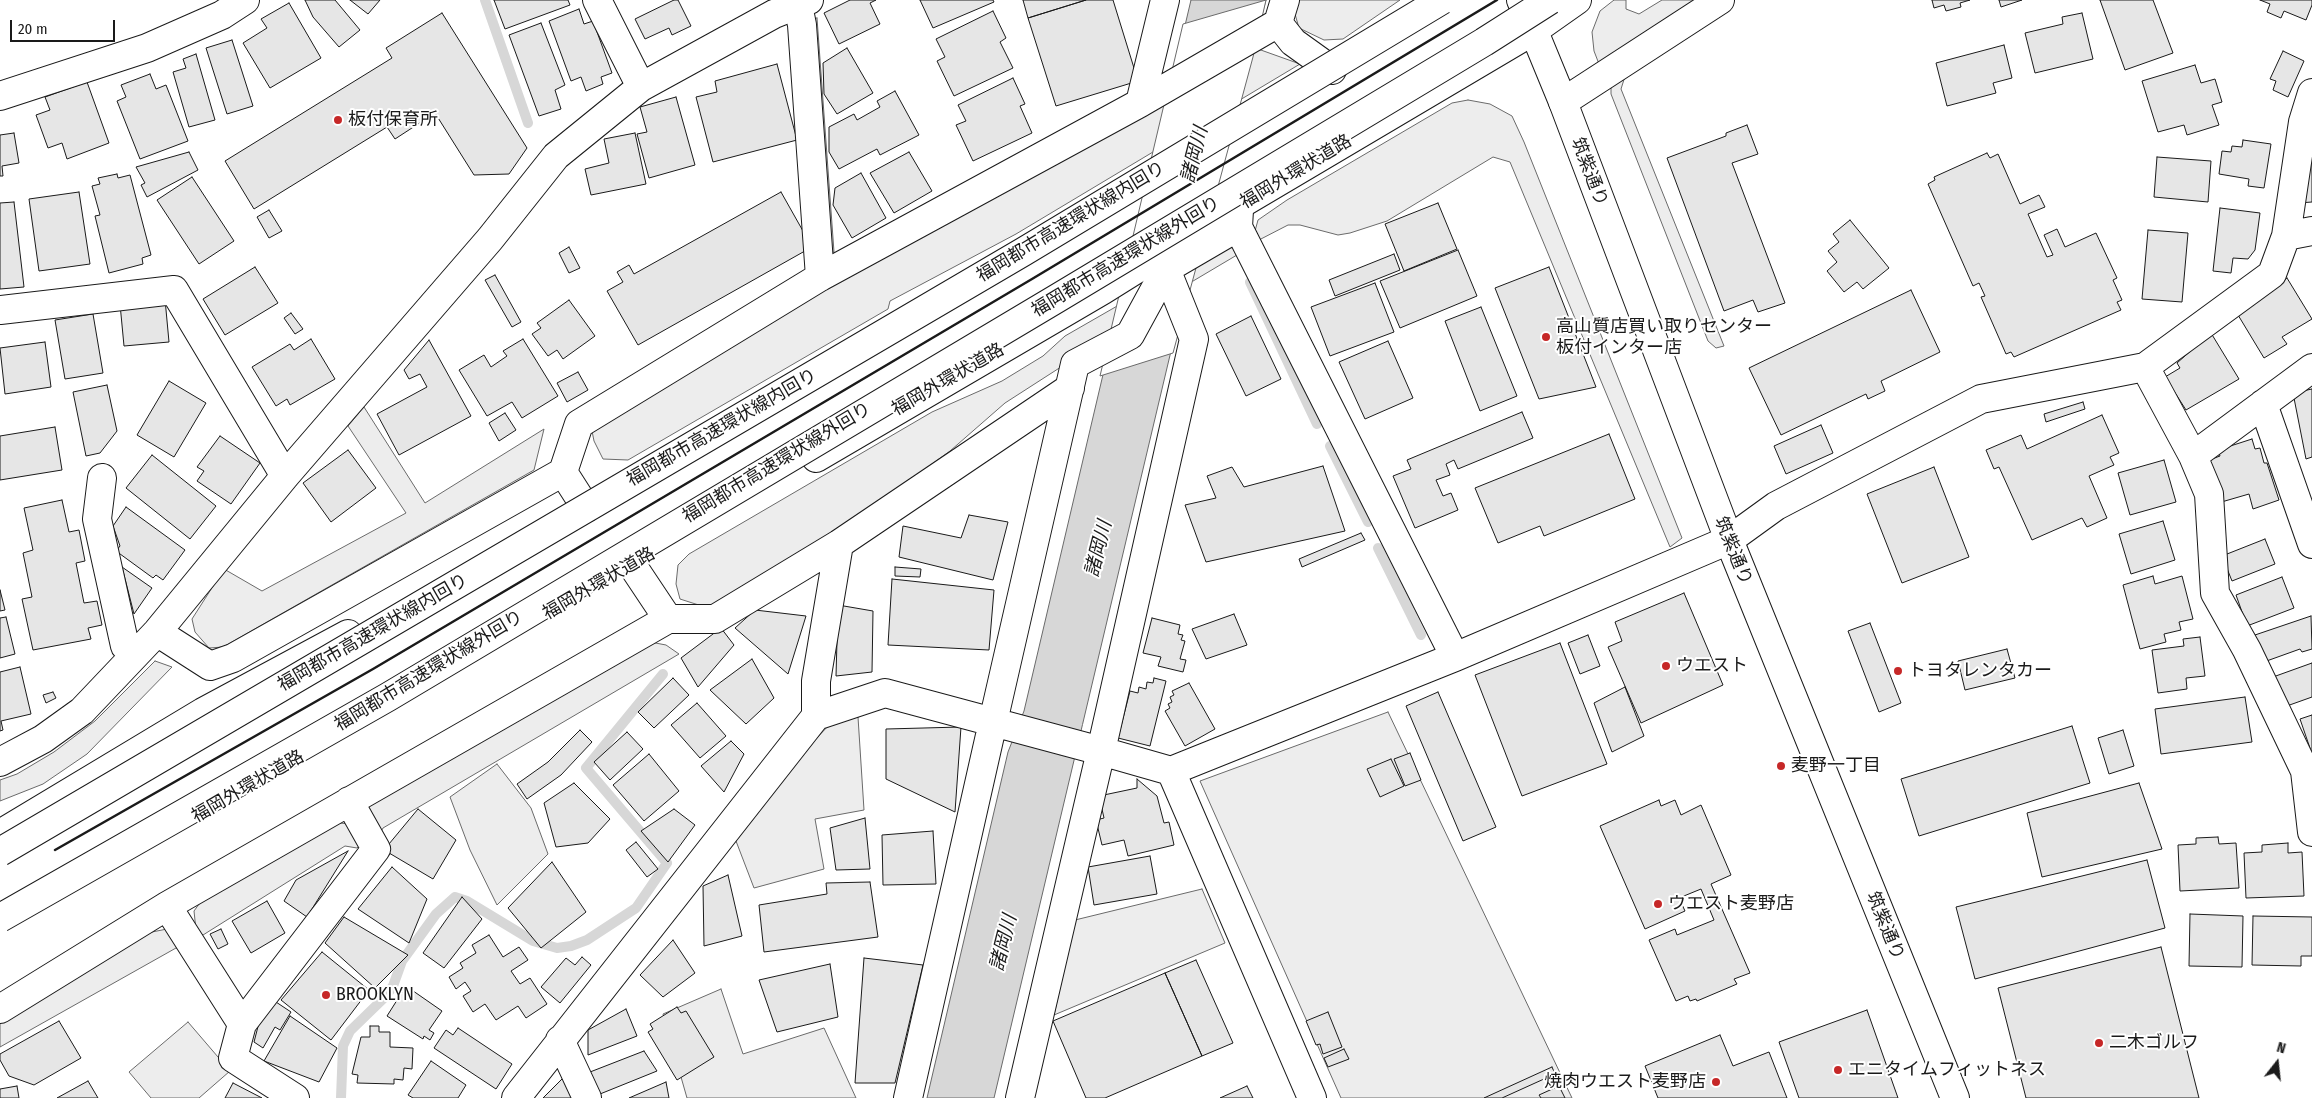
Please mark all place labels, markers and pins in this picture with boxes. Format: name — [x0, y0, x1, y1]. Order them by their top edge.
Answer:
place label: 板付保育所 — [348, 109, 438, 131]
marker: 板付保育所 — [332, 114, 344, 126]
place label: 高山質店買い取りセンター 板付インター店 — [1556, 316, 1772, 358]
marker: 高山質店買い取りセンター 板付インター店 — [1540, 331, 1552, 343]
place label: ウエスト — [1676, 655, 1748, 677]
marker: ウエスト — [1660, 660, 1672, 672]
place label: トヨタレンタカー — [1908, 660, 2052, 682]
marker: トヨタレンタカー — [1892, 665, 1904, 677]
place label: 麦野一丁目 — [1791, 755, 1881, 777]
marker: 麦野一丁目 — [1775, 760, 1787, 772]
place label: ウエスト麦野店 — [1668, 893, 1794, 915]
marker: ウエスト麦野店 — [1652, 898, 1664, 910]
place label: BROOKLYN — [336, 984, 414, 1006]
marker: BROOKLYN — [320, 989, 332, 1001]
place label: 二木ゴルフ — [2109, 1032, 2199, 1054]
marker: 二木ゴルフ — [2093, 1037, 2105, 1049]
place label: エニタイムフィットネス — [1848, 1059, 2046, 1081]
marker: エニタイムフィットネス — [1832, 1064, 1844, 1076]
place label: 焼肉ウエスト麦野店 — [1544, 1071, 1706, 1093]
marker: 焼肉ウエスト麦野店 — [1710, 1076, 1722, 1088]

